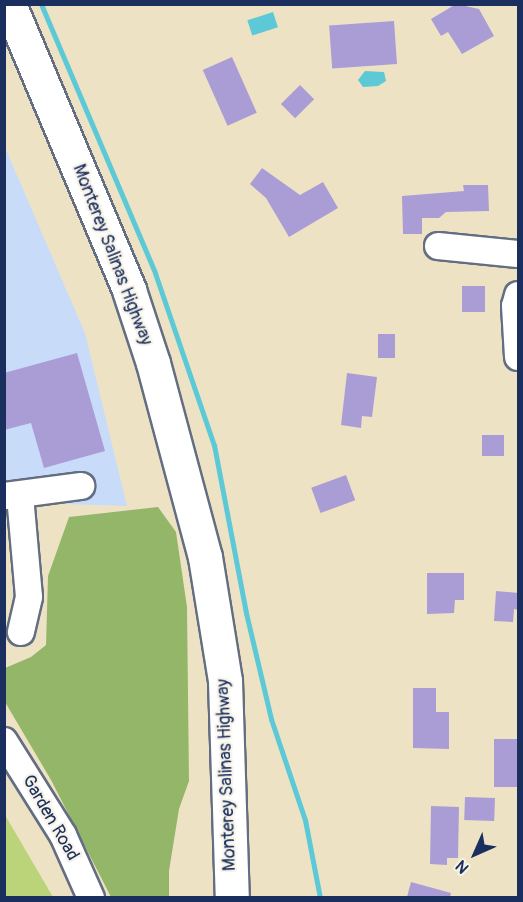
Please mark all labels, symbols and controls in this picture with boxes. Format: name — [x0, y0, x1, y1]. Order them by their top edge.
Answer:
street label: Monterey Salinas Highway — [67, 161, 157, 349]
street label: Monterey Salinas Highway — [213, 679, 241, 871]
street label: Garden Road — [17, 771, 83, 865]
north arrow — [445, 824, 505, 884]
text: N — [451, 856, 473, 878]

